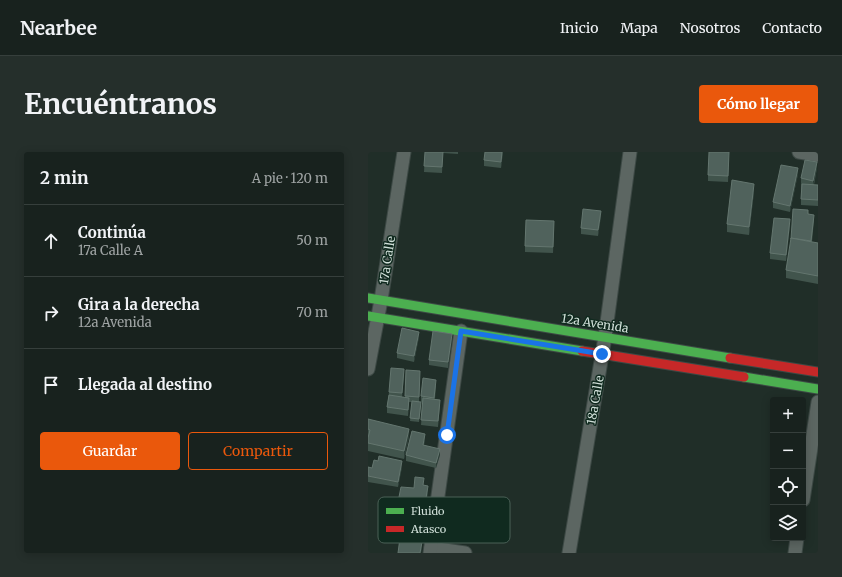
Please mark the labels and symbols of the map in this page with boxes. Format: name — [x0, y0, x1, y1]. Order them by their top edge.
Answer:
street label: 17a Calle — [376, 235, 398, 285]
street label: 12a Avenida — [560, 310, 630, 336]
route end — [593, 345, 611, 363]
street label: 18a Calle — [583, 374, 607, 426]
route start — [438, 426, 456, 444]
legend — [378, 497, 510, 543]
text: Fluido — [411, 504, 445, 518]
text: Atasco — [410, 522, 447, 536]

